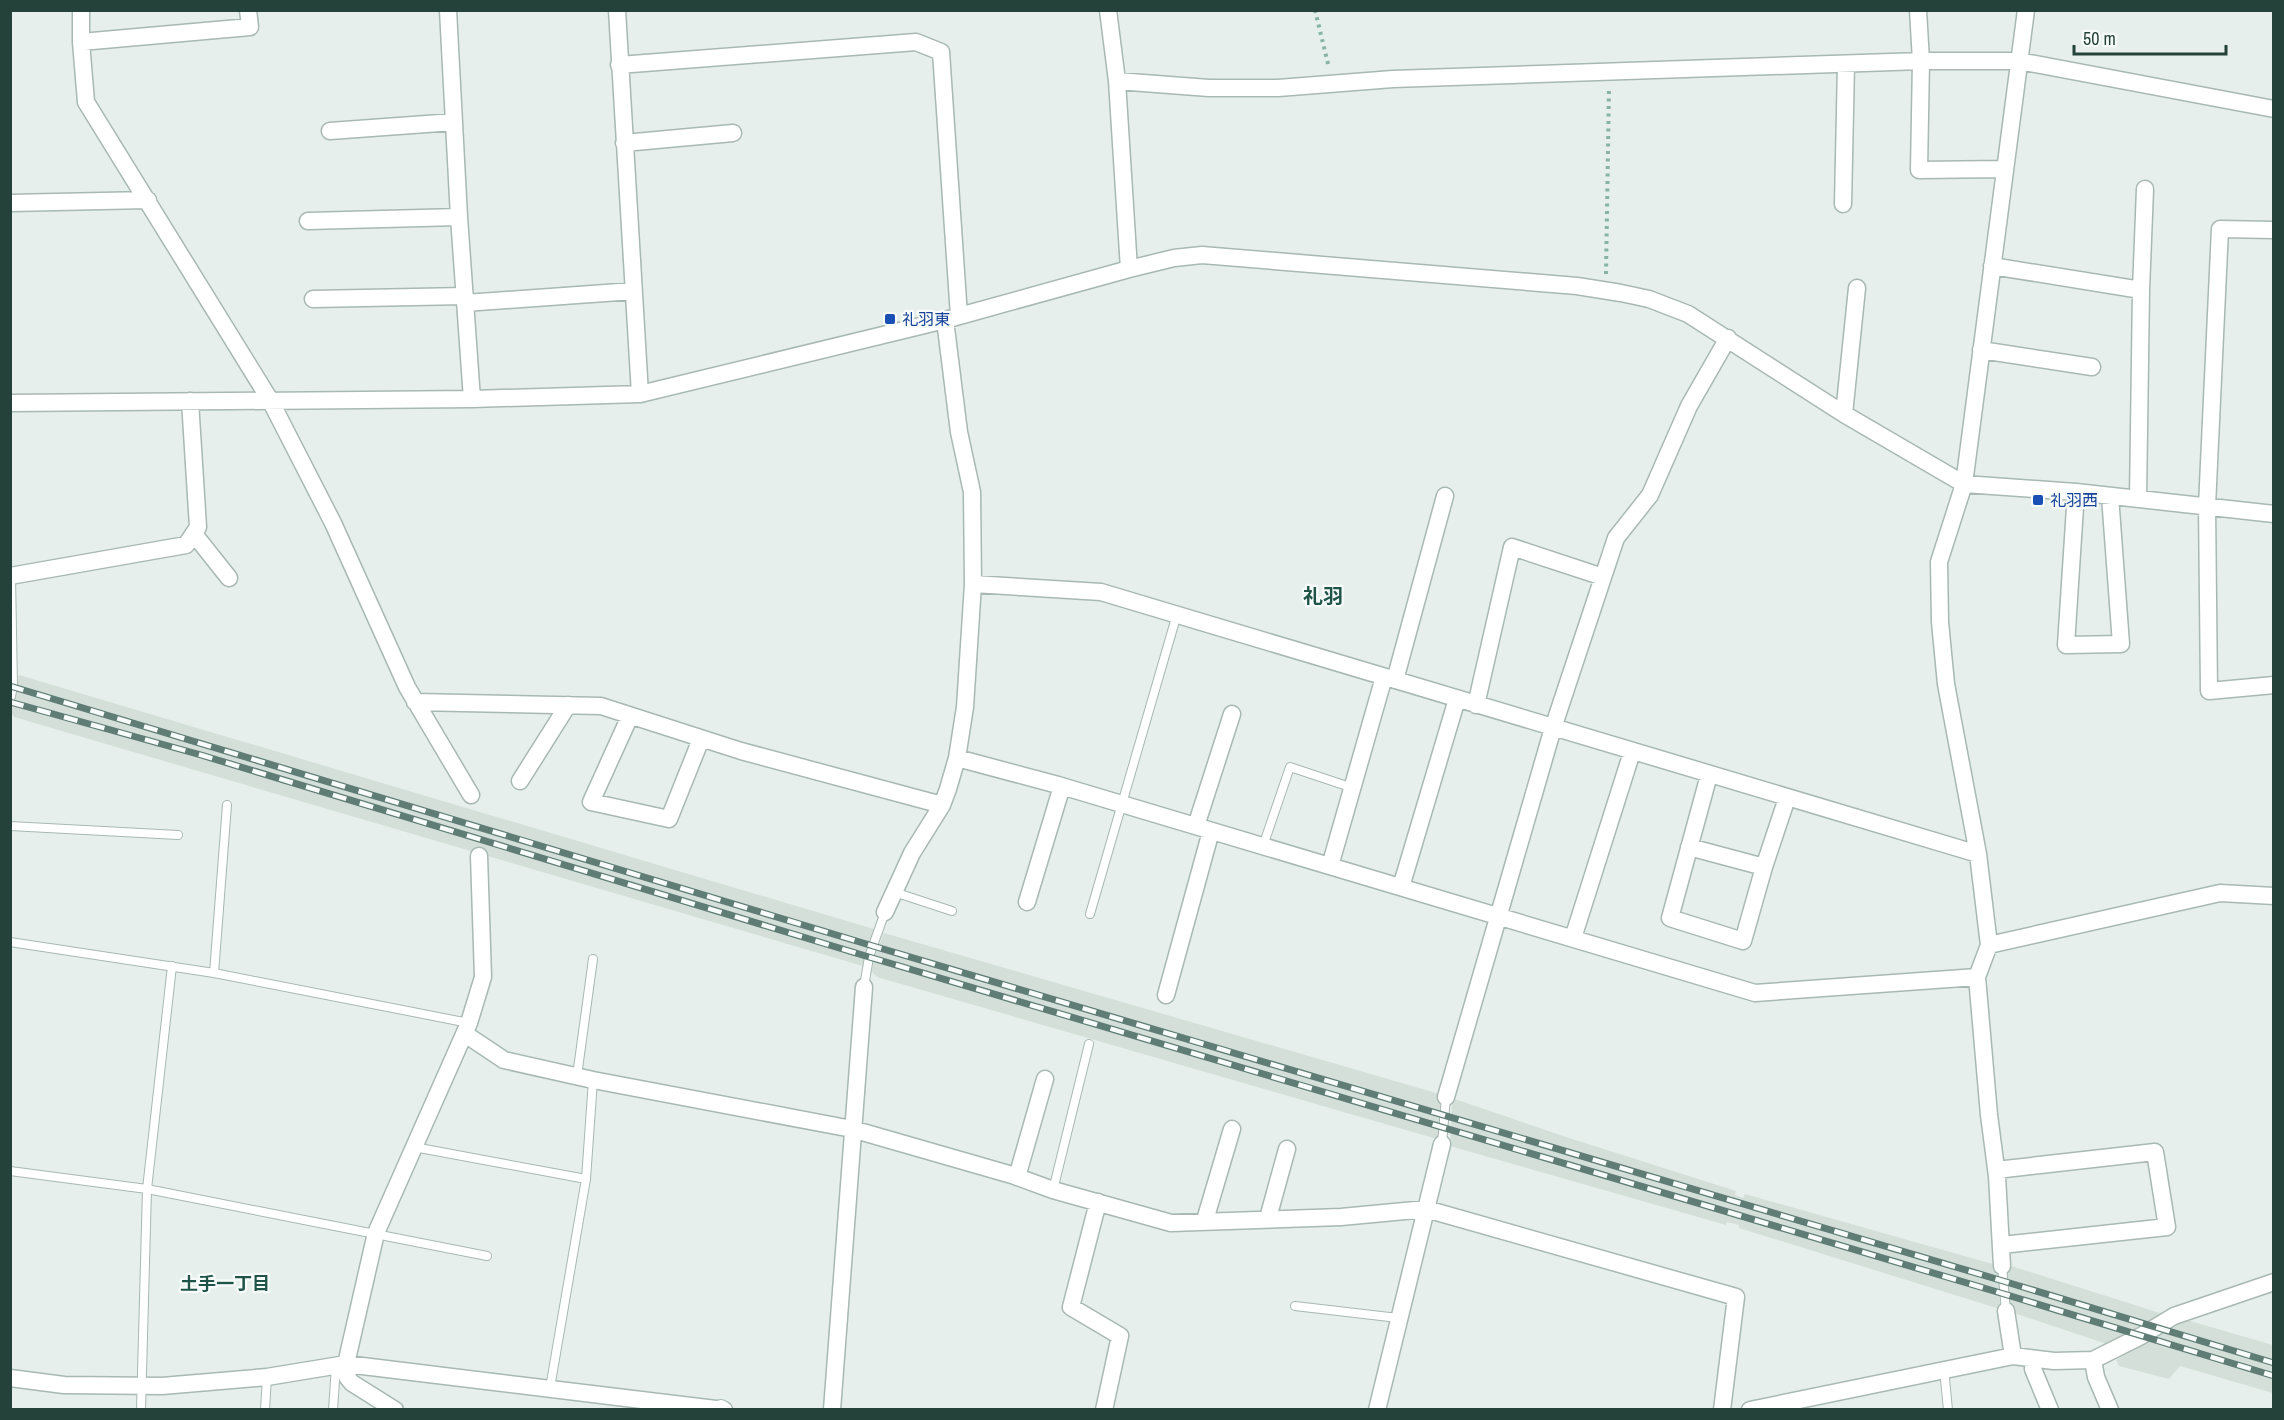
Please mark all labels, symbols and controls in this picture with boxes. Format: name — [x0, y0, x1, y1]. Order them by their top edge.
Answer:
scale bar — [2074, 18, 2226, 56]
text: 50 m — [2083, 26, 2116, 51]
place label: 礼羽東 — [902, 308, 950, 330]
marker: 礼羽東 — [883, 312, 897, 326]
place label: 礼羽西 — [2050, 489, 2098, 511]
marker: 礼羽西 — [2031, 493, 2045, 507]
district label: 礼羽 — [1303, 582, 1343, 609]
district label: 土手一丁目 — [180, 1271, 270, 1296]

